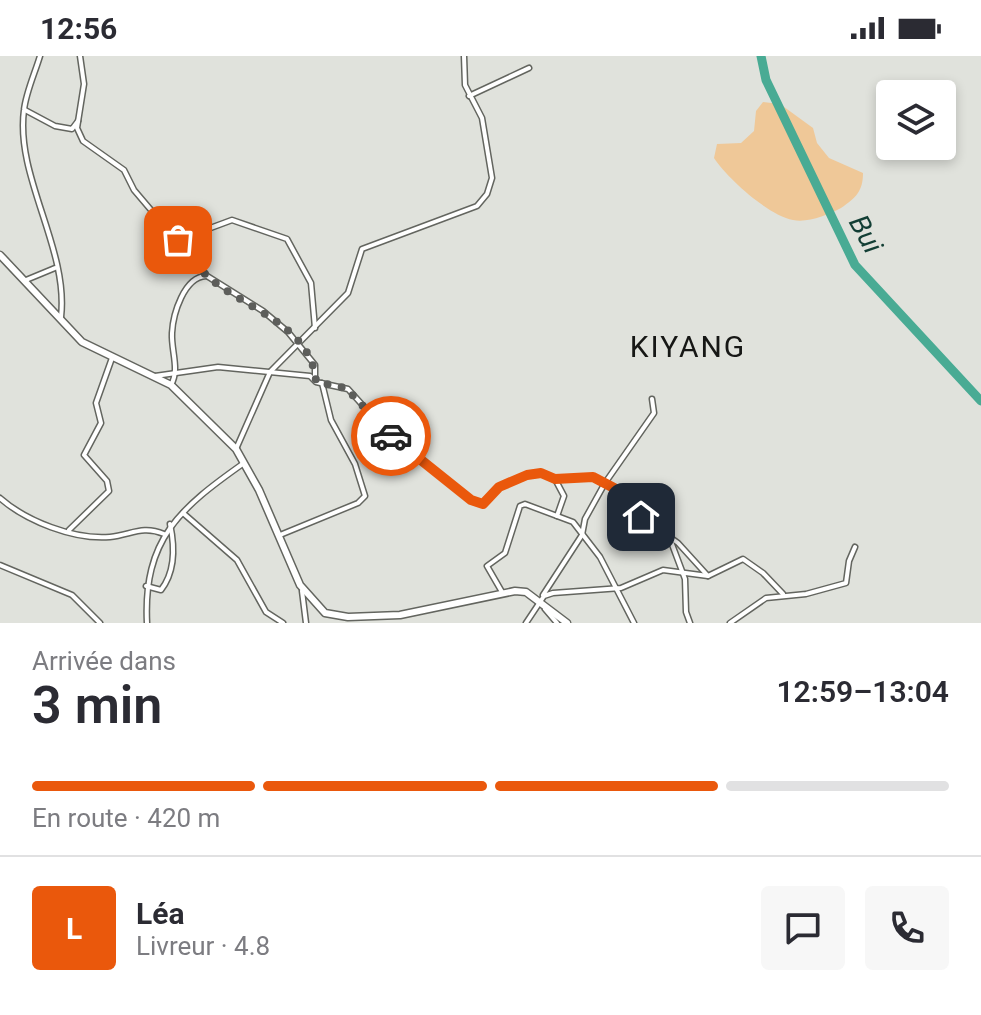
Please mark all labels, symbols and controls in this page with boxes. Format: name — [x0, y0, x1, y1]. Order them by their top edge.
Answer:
text: 12:56 — [40, 11, 117, 46]
map controls — [876, 80, 956, 160]
button: layers — [876, 80, 956, 160]
pin — [144, 206, 212, 274]
water label: Bui — [842, 209, 890, 259]
icon: bag — [156, 218, 200, 262]
district label: KIYANG — [630, 329, 746, 364]
courier — [351, 396, 431, 476]
icon: car — [369, 414, 413, 458]
pin — [607, 483, 675, 551]
icon: home — [619, 495, 663, 539]
text: Arrivée dans — [32, 646, 176, 676]
text: 12:59–13:04 — [776, 674, 949, 709]
text: 3 min — [32, 675, 162, 736]
text: En route · 420 m — [32, 803, 220, 833]
button: chat — [761, 886, 845, 970]
button: phone — [865, 886, 949, 970]
text: Léa — [136, 896, 185, 931]
text: L — [66, 911, 82, 946]
text: Livreur · 4.8 — [136, 931, 270, 961]

